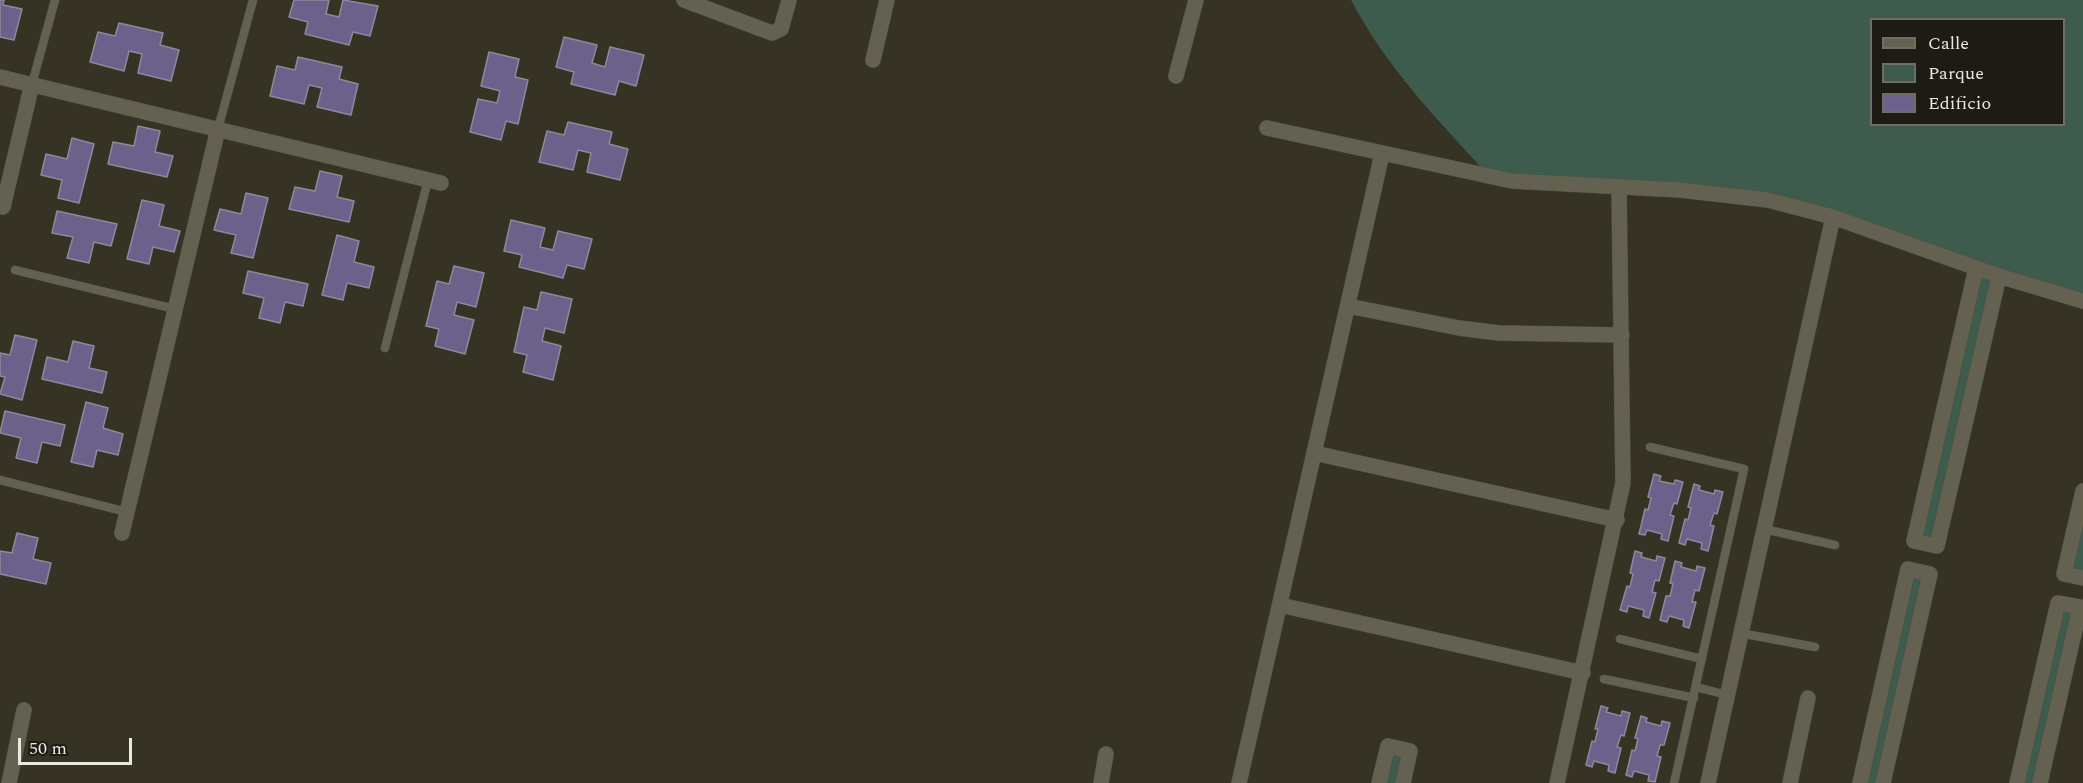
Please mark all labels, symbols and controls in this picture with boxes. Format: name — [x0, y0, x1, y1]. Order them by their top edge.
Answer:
legend — [1870, 18, 2065, 126]
text: Calle — [1928, 30, 1969, 57]
text: Parque — [1928, 60, 1984, 87]
text: Edificio — [1928, 90, 1991, 117]
scale bar — [21, 726, 135, 764]
text: 50 m — [29, 735, 67, 762]

